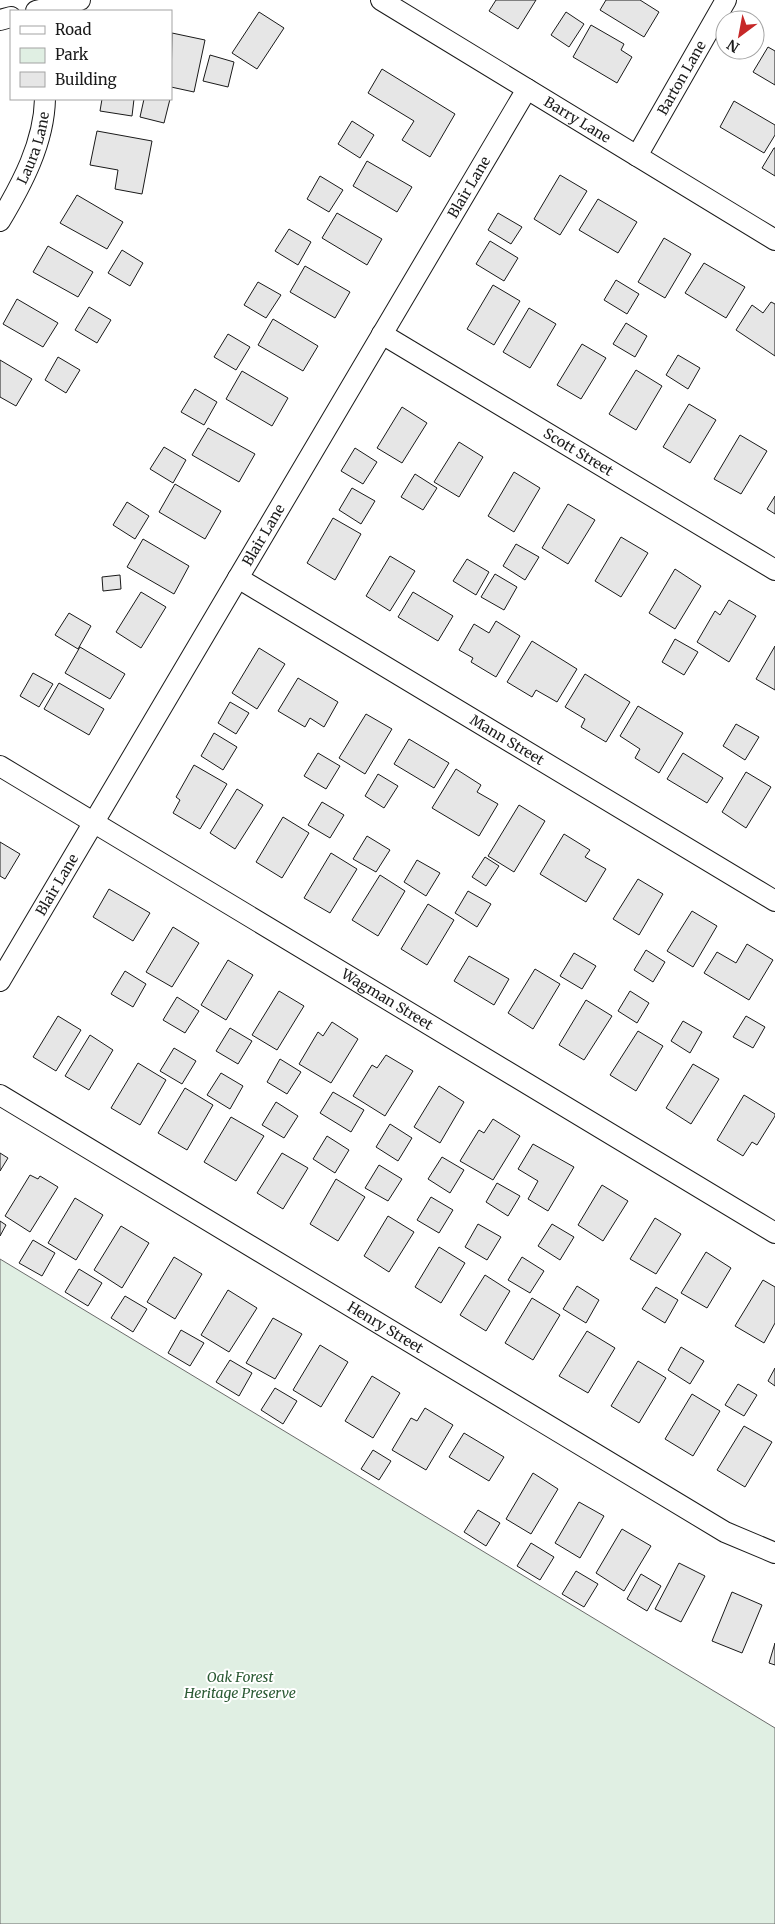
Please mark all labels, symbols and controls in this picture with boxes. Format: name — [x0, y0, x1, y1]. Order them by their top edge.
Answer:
legend — [10, 10, 172, 100]
north arrow — [715, 10, 765, 60]
text: Road — [55, 20, 91, 39]
text: N — [724, 35, 743, 57]
street label: Barton Lane — [653, 37, 710, 118]
text: Park — [55, 45, 89, 64]
text: Building — [55, 70, 117, 89]
street label: Barry Lane — [541, 92, 614, 147]
street label: Laura Lane — [13, 111, 53, 187]
street label: Blair Lane — [444, 153, 494, 221]
street label: Scott Street — [540, 424, 617, 480]
street label: Blair Lane — [238, 501, 289, 569]
street label: Mann Street — [467, 711, 548, 769]
street label: Blair Lane — [32, 850, 82, 919]
street label: Wagman Street — [337, 964, 437, 1034]
street label: Henry Street — [344, 1297, 427, 1357]
park label: Oak Forest Heritage Preserve — [183, 1668, 296, 1702]

